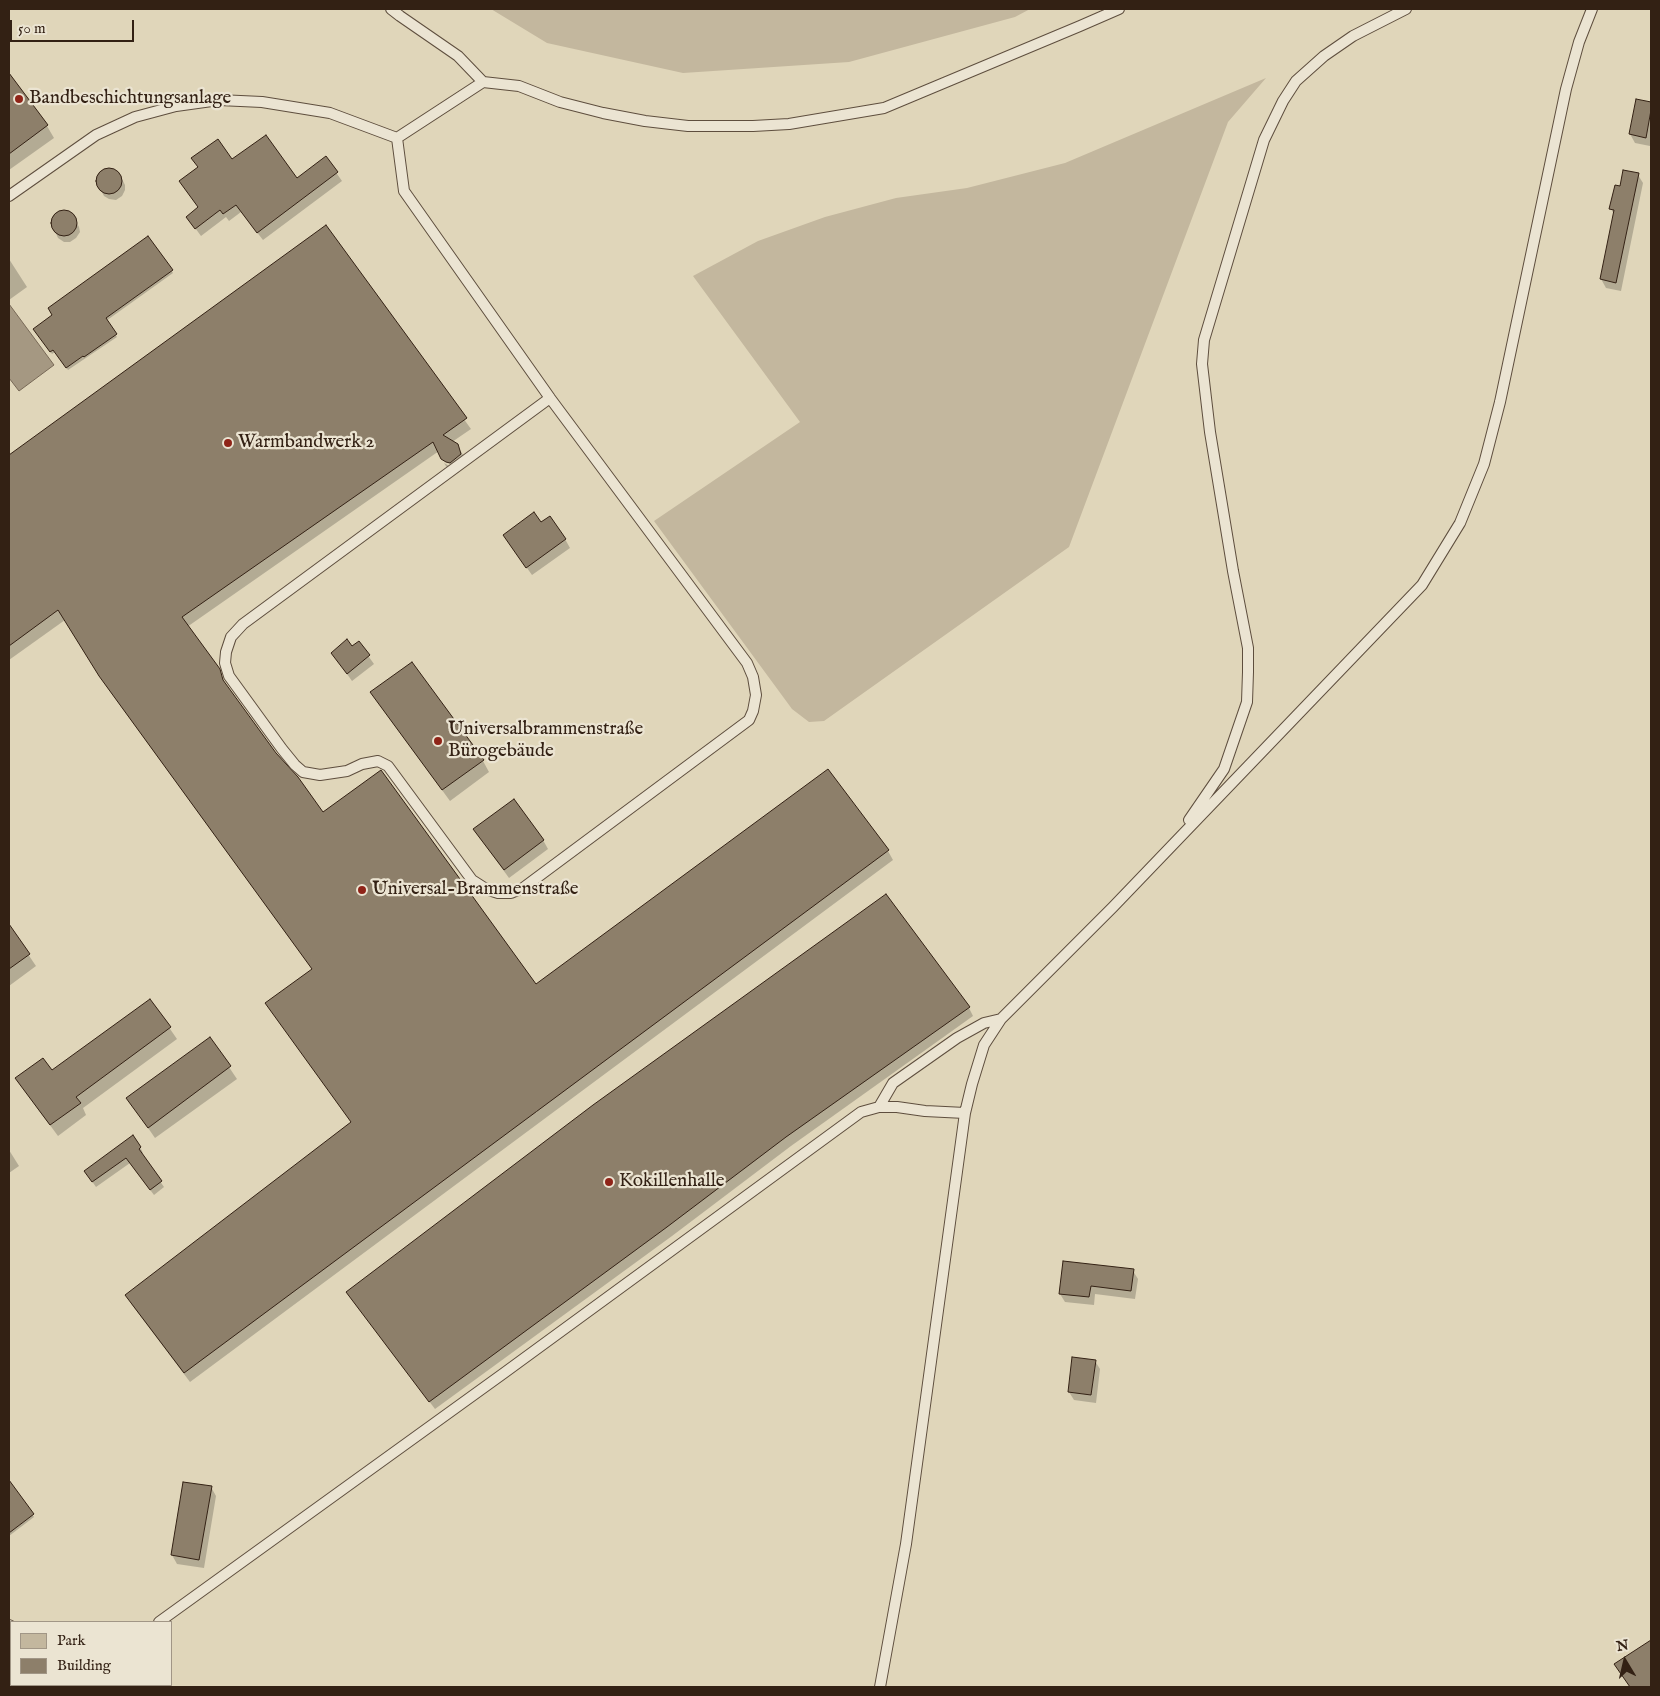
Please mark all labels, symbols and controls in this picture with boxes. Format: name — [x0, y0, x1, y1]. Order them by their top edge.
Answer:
scale bar — [12, 10, 136, 42]
text: 50 m — [18, 19, 46, 38]
place label: Bandbeschichtungsanlage — [29, 88, 231, 110]
marker: Bandbeschichtungsanlage — [13, 93, 25, 105]
place label: Warmbandwerk 2 — [238, 432, 374, 454]
marker: Warmbandwerk 2 — [222, 437, 234, 449]
place label: Universalbrammenstraße Bürogebäude — [448, 719, 643, 763]
marker: Universalbrammenstraße Bürogebäude — [432, 735, 444, 747]
place label: Universal-Brammenstraße — [372, 879, 578, 901]
marker: Universal-Brammenstraße — [356, 884, 368, 896]
place label: Kokillenhalle — [619, 1171, 725, 1193]
marker: Kokillenhalle — [603, 1176, 615, 1188]
legend — [10, 1621, 172, 1686]
text: Park — [57, 1631, 86, 1650]
north arrow — [1600, 1636, 1650, 1686]
text: N — [1615, 1636, 1630, 1656]
text: Building — [57, 1656, 111, 1675]

